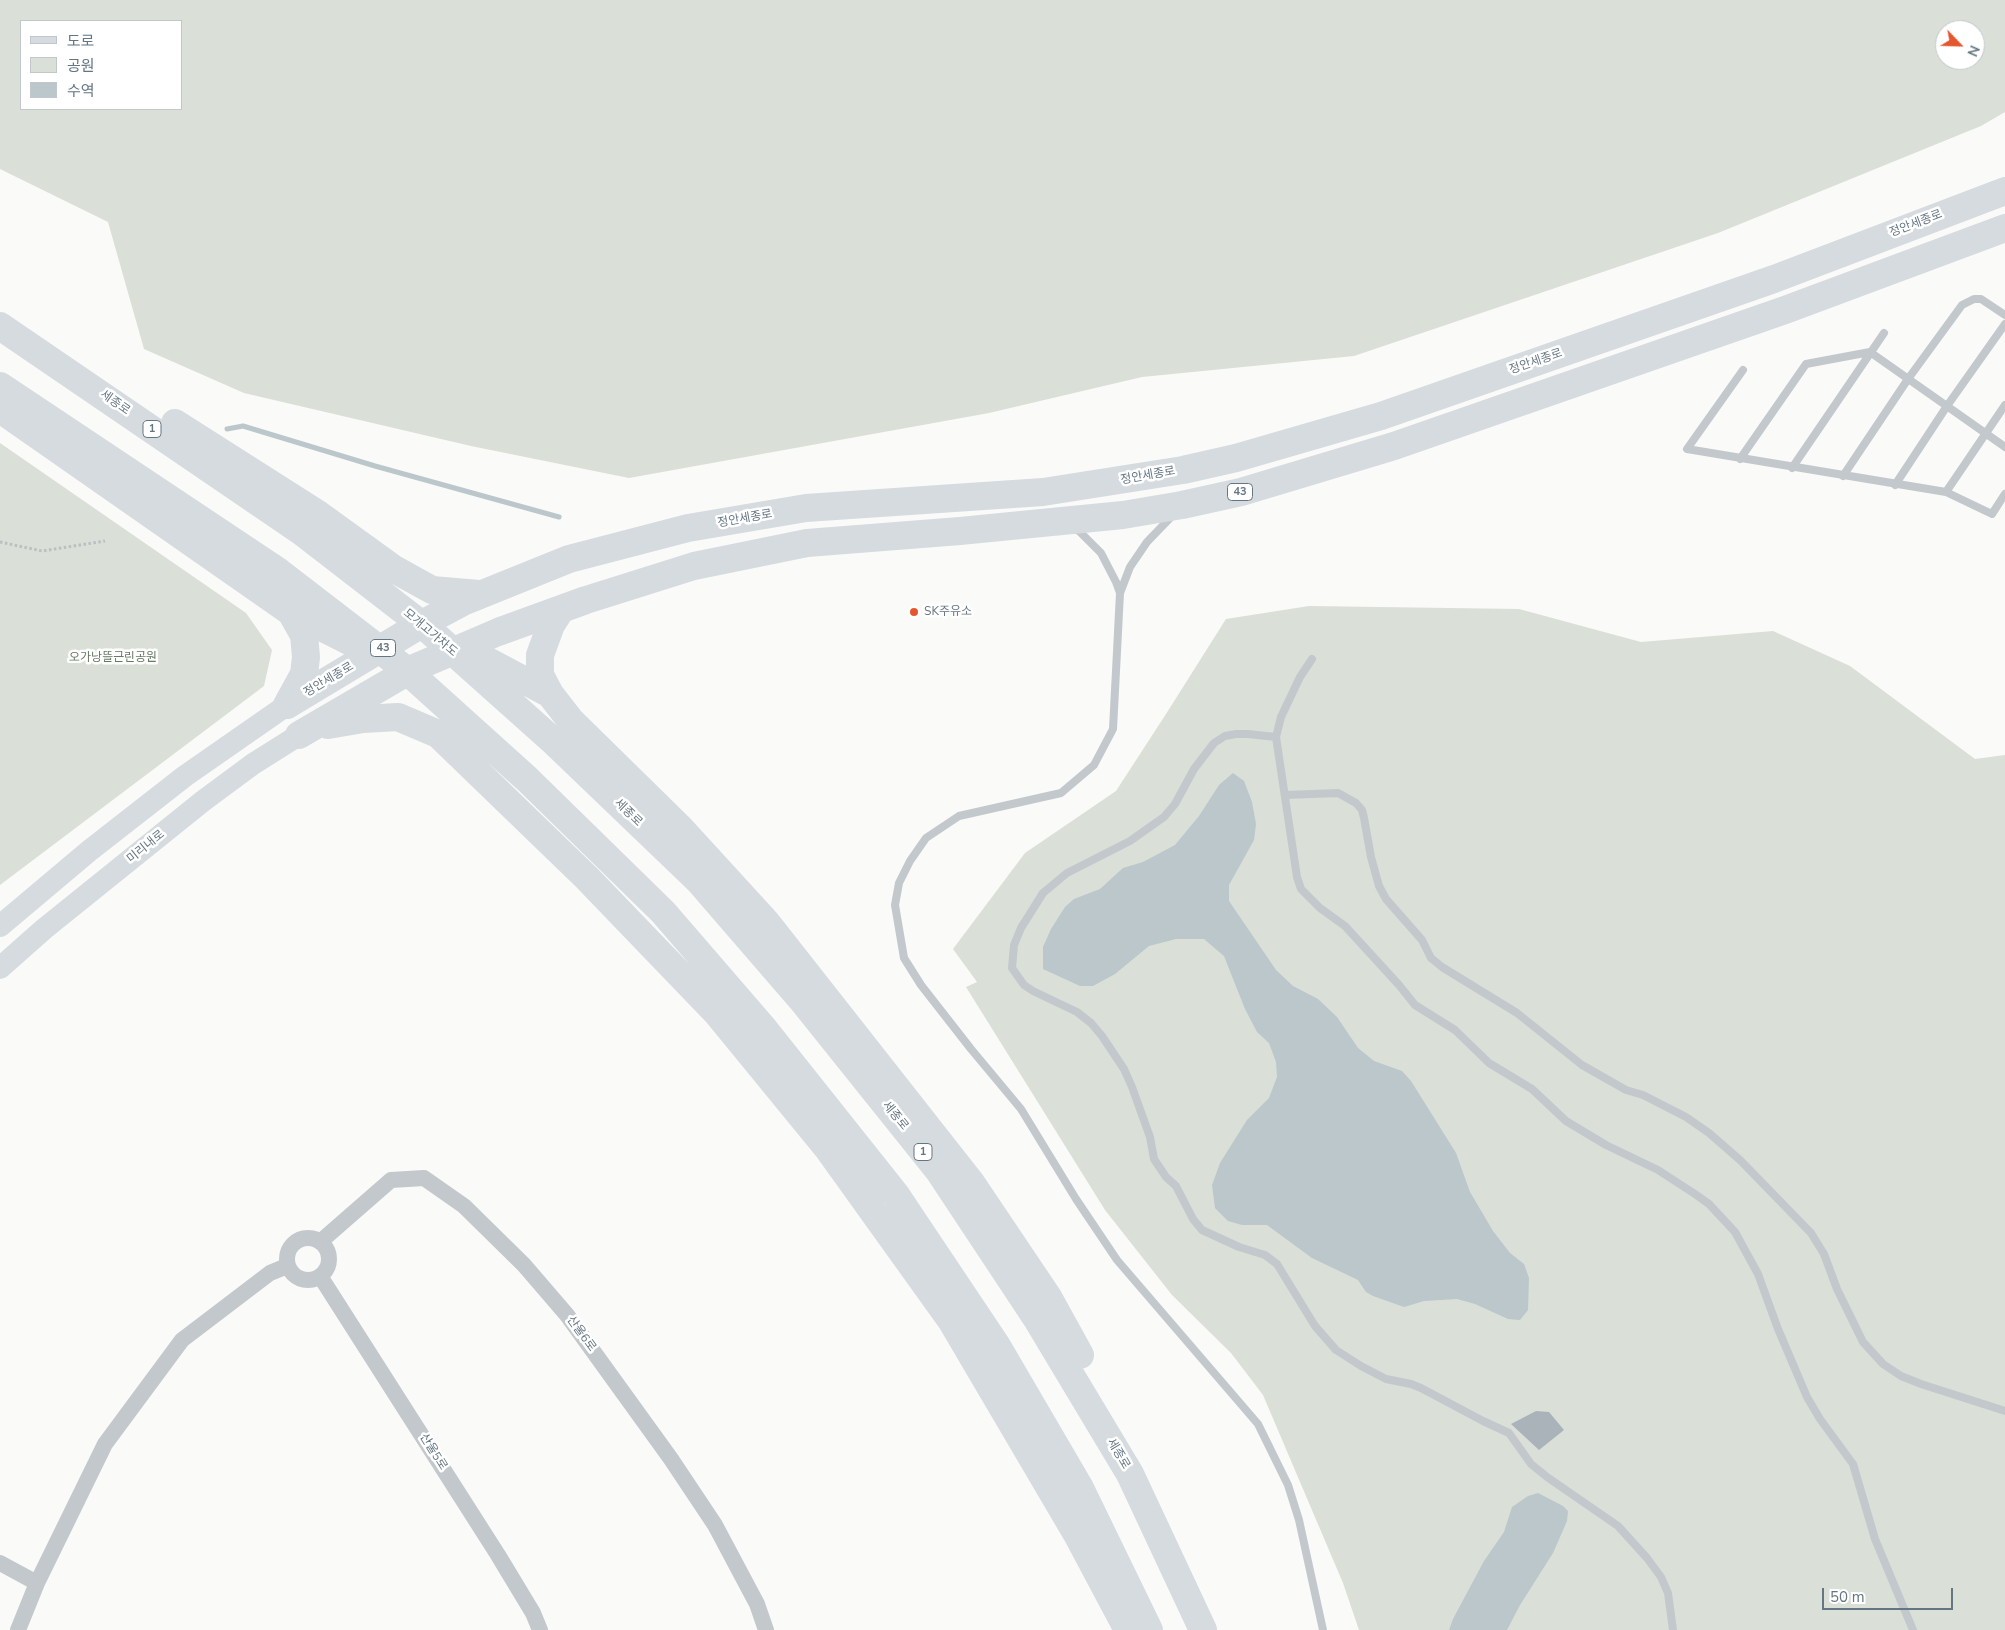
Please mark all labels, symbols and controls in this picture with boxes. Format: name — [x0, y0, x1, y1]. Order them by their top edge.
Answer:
legend — [20, 20, 182, 110]
north arrow — [1935, 20, 1985, 70]
text: 도로 — [67, 31, 95, 51]
text: N — [1962, 42, 1984, 60]
text: 공원 — [67, 56, 95, 76]
text: 수역 — [67, 81, 95, 101]
street label: 정안세종로 — [1888, 207, 1944, 241]
street label: 정안세종로 — [1508, 346, 1564, 378]
street label: 세종로 — [97, 388, 133, 418]
road number: 1 — [143, 420, 161, 438]
street label: 정안세종로 — [1120, 464, 1176, 488]
road number: 43 — [1228, 484, 1252, 501]
street label: 정안세종로 — [717, 507, 773, 531]
place label: SK주유소 — [924, 605, 972, 619]
street label: 모개고가차도 — [400, 606, 460, 660]
marker: SK주유소 — [908, 606, 920, 618]
road number: 43 — [370, 640, 396, 656]
park label: 오가낭뜰근린공원 — [69, 651, 157, 665]
street label: 정안세종로 — [302, 660, 356, 700]
street label: 세종로 — [611, 796, 645, 830]
street label: 미리내로 — [124, 828, 168, 866]
street label: 세종로 — [879, 1099, 911, 1133]
road number: 1 — [914, 1144, 932, 1160]
street label: 산울6로 — [563, 1313, 599, 1355]
street label: 산울5로 — [416, 1431, 450, 1473]
street label: 세종로 — [1103, 1436, 1133, 1472]
scale bar — [1825, 1578, 1956, 1610]
text: 50 m — [1830, 1587, 1865, 1607]

